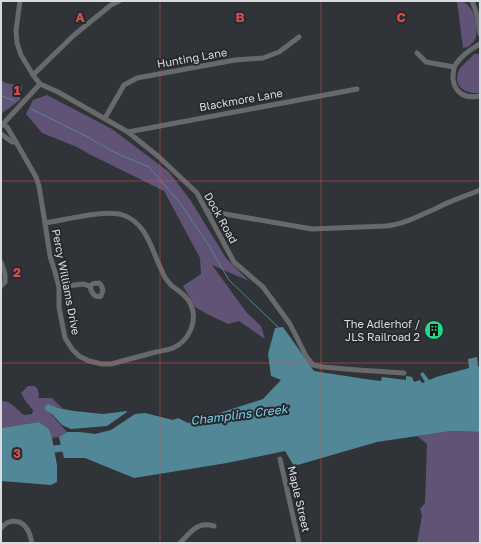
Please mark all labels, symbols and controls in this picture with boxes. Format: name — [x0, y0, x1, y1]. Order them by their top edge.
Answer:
text: A — [75, 9, 85, 25]
text: B — [235, 9, 245, 25]
text: C — [396, 9, 406, 25]
street label: Hunting Lane — [156, 45, 228, 70]
text: 1 — [14, 82, 21, 98]
street label: Blackmore Lane — [198, 86, 284, 113]
street label: Dock Road — [202, 190, 241, 245]
street label: Percy Williams Drive — [50, 228, 83, 336]
text: 2 — [13, 264, 21, 280]
place label: The Adlerhof / JLS Railroad 2 — [344, 317, 420, 343]
building icon: The Adlerhof / JLS Railroad 2 — [423, 319, 445, 341]
water label: Champlins Creek — [190, 401, 289, 428]
text: 3 — [13, 445, 21, 461]
street label: Maple Street — [286, 465, 313, 533]

